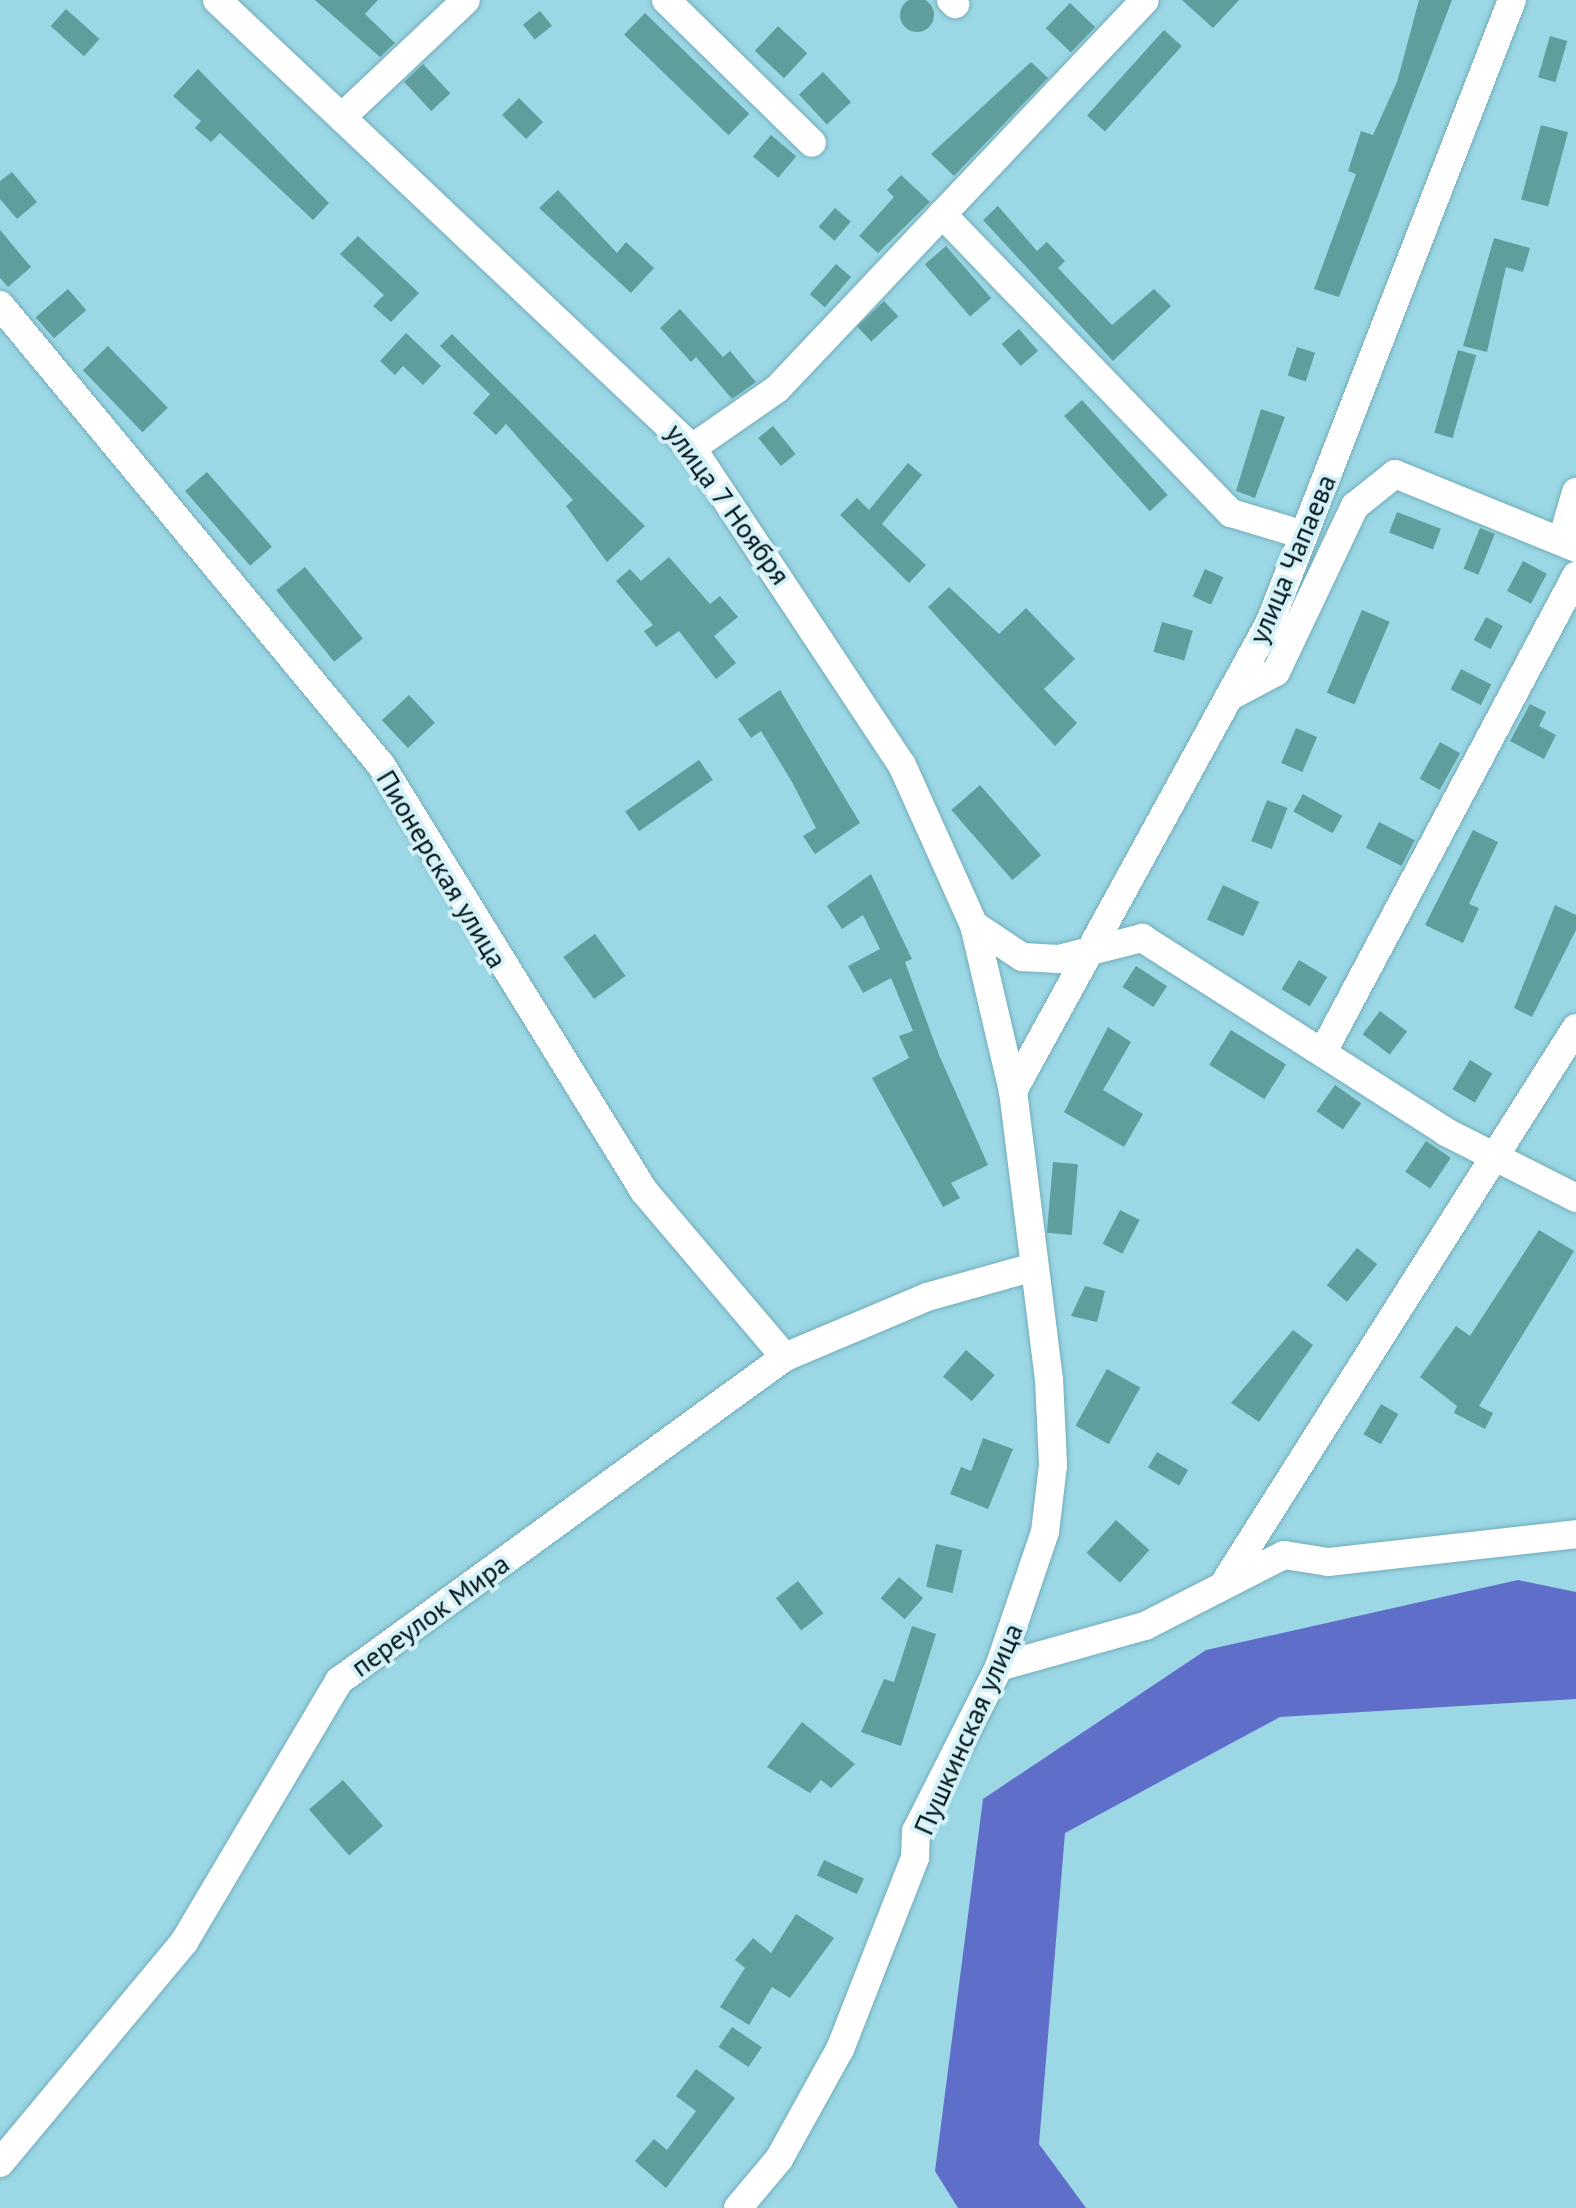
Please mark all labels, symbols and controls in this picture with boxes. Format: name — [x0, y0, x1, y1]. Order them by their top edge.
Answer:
street label: улица 7 Ноября — [658, 416, 798, 592]
street label: улица Чапаева — [1241, 469, 1343, 649]
street label: Пионерская улица — [370, 764, 514, 974]
street label: переулок Мира — [344, 1546, 516, 1684]
street label: Пушкинская улица — [906, 1618, 1030, 1840]

